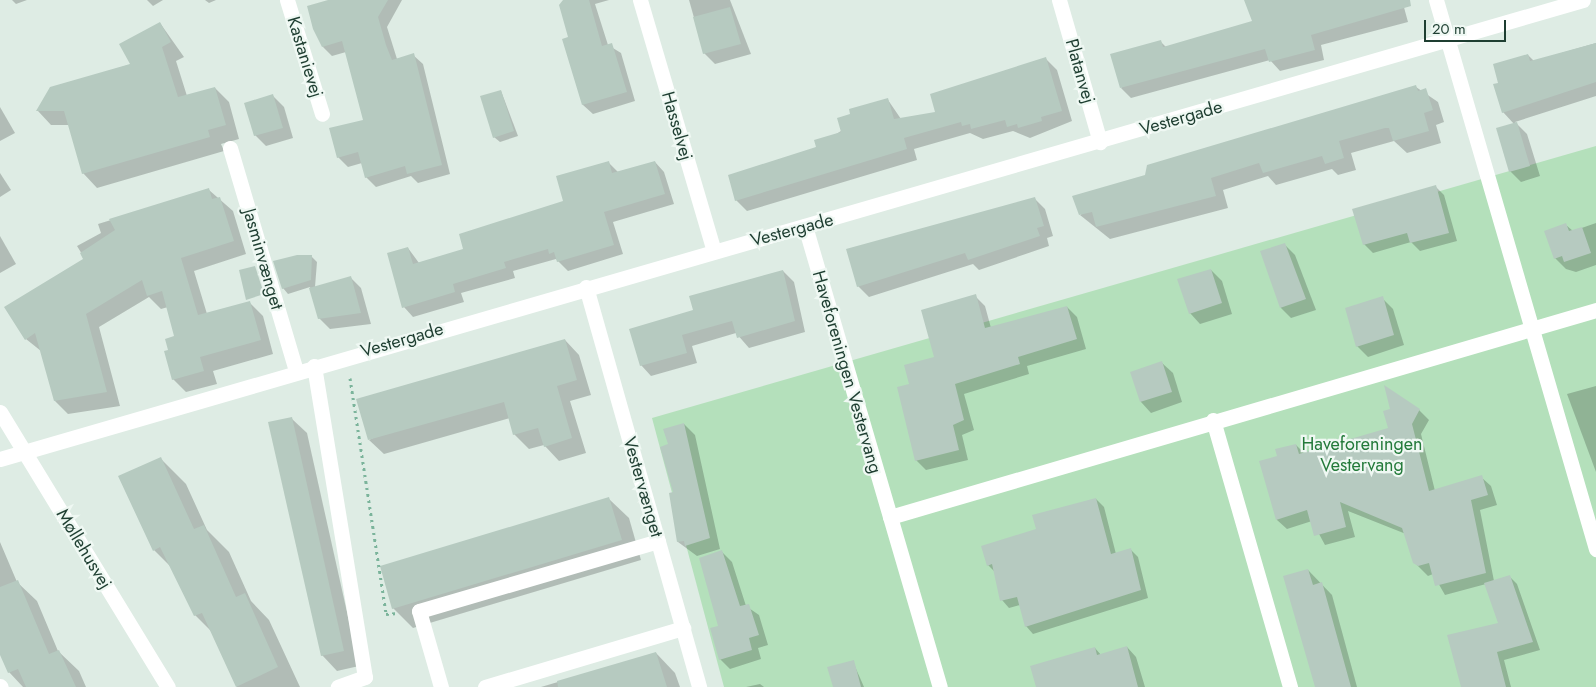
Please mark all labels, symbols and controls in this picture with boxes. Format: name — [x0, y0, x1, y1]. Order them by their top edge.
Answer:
scale bar — [1426, 10, 1508, 42]
street label: Kastanievej — [282, 14, 328, 100]
text: 20 m — [1432, 18, 1466, 40]
street label: Platanvej — [1060, 36, 1100, 106]
street label: Hasselvej — [657, 89, 697, 163]
street label: Vestergade — [1137, 96, 1225, 140]
street label: Jasminvænget — [238, 206, 288, 312]
street label: Vestergade — [748, 209, 836, 251]
street label: Haveforeningen Vestervang — [808, 268, 886, 476]
street label: Vestergade — [358, 318, 446, 362]
street label: Vestervænget — [618, 434, 668, 540]
park label: Haveforeningen Vestervang — [1301, 434, 1423, 476]
street label: Møllehusvej — [52, 505, 116, 593]

